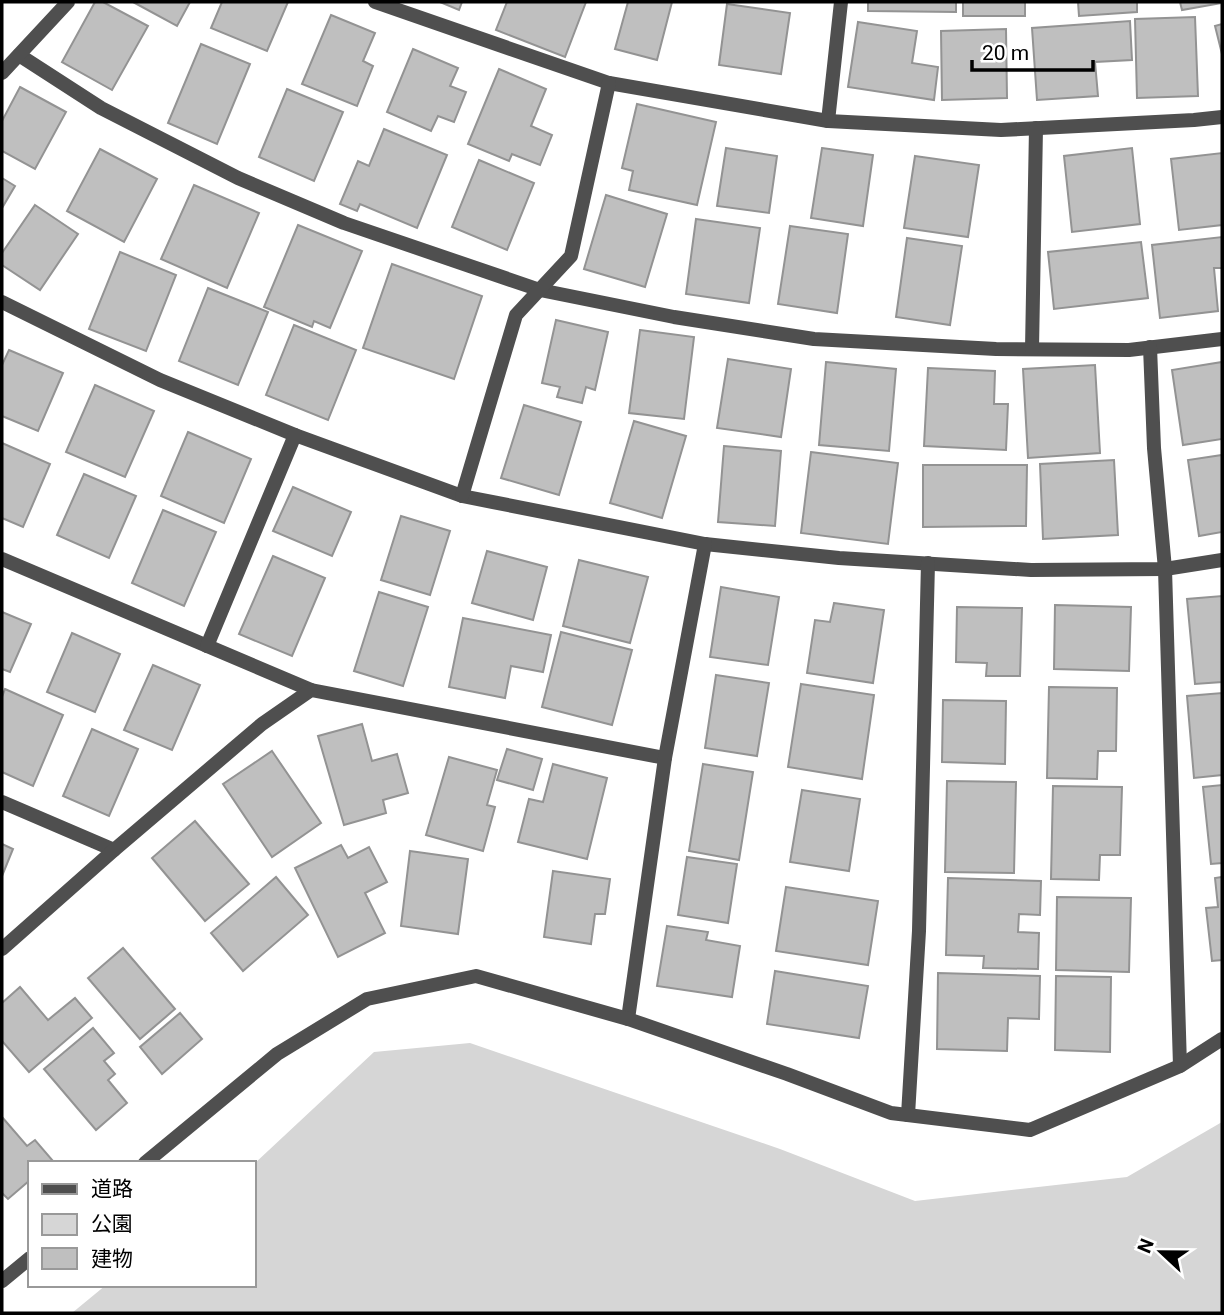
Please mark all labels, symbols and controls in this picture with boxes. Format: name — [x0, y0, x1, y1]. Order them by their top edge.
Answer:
scale bar — [972, 28, 1093, 72]
text: 20 m — [982, 41, 1029, 65]
legend — [28, 1161, 256, 1287]
text: 道路 — [91, 1177, 133, 1201]
text: 公園 — [91, 1212, 133, 1236]
north arrow — [1126, 1217, 1196, 1287]
text: N — [1133, 1235, 1159, 1256]
text: 建物 — [91, 1247, 133, 1271]

